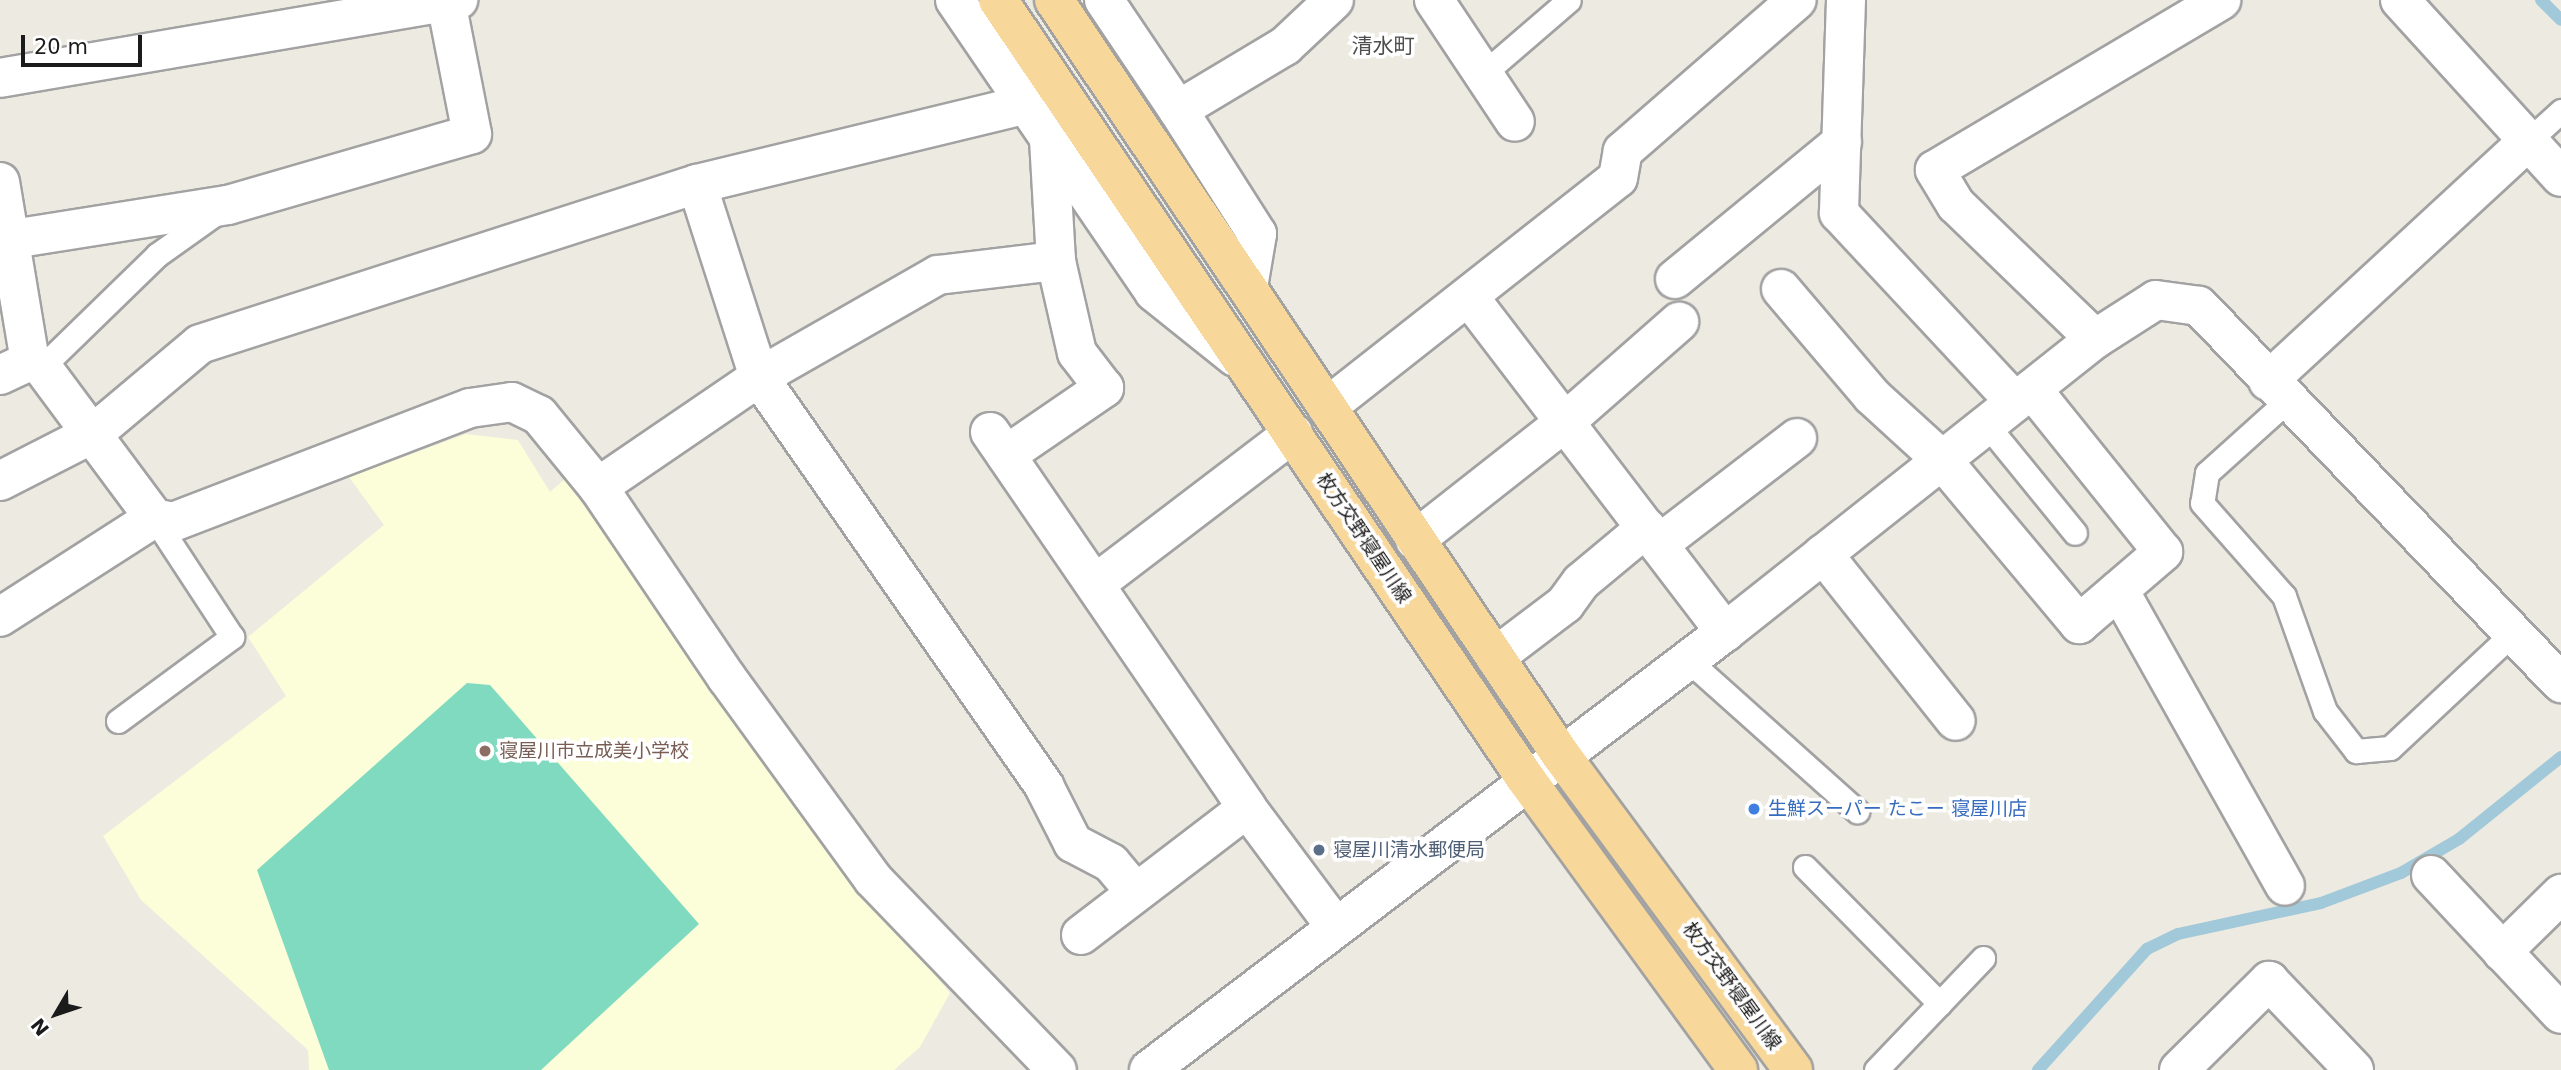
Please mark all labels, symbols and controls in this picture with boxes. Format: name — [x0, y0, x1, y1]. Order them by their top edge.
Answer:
scale bar — [24, 21, 145, 65]
district label: 清水町 — [1352, 33, 1414, 59]
text: 20 m — [34, 35, 88, 59]
street label: 枚方交野寝屋川線 — [1312, 469, 1416, 607]
place label: 寝屋川市立成美小学校 — [499, 740, 689, 762]
marker: 寝屋川市立成美小学校 — [477, 743, 493, 759]
place label: 生鮮スーパー たこー 寝屋川店 — [1768, 798, 2027, 820]
marker: 生鮮スーパー たこー 寝屋川店 — [1746, 801, 1762, 817]
place label: 寝屋川清水郵便局 — [1333, 839, 1485, 861]
marker: 寝屋川清水郵便局 — [1311, 842, 1327, 858]
street label: 枚方交野寝屋川線 — [1678, 918, 1786, 1054]
north arrow — [21, 979, 91, 1049]
text: N — [26, 1014, 53, 1040]

